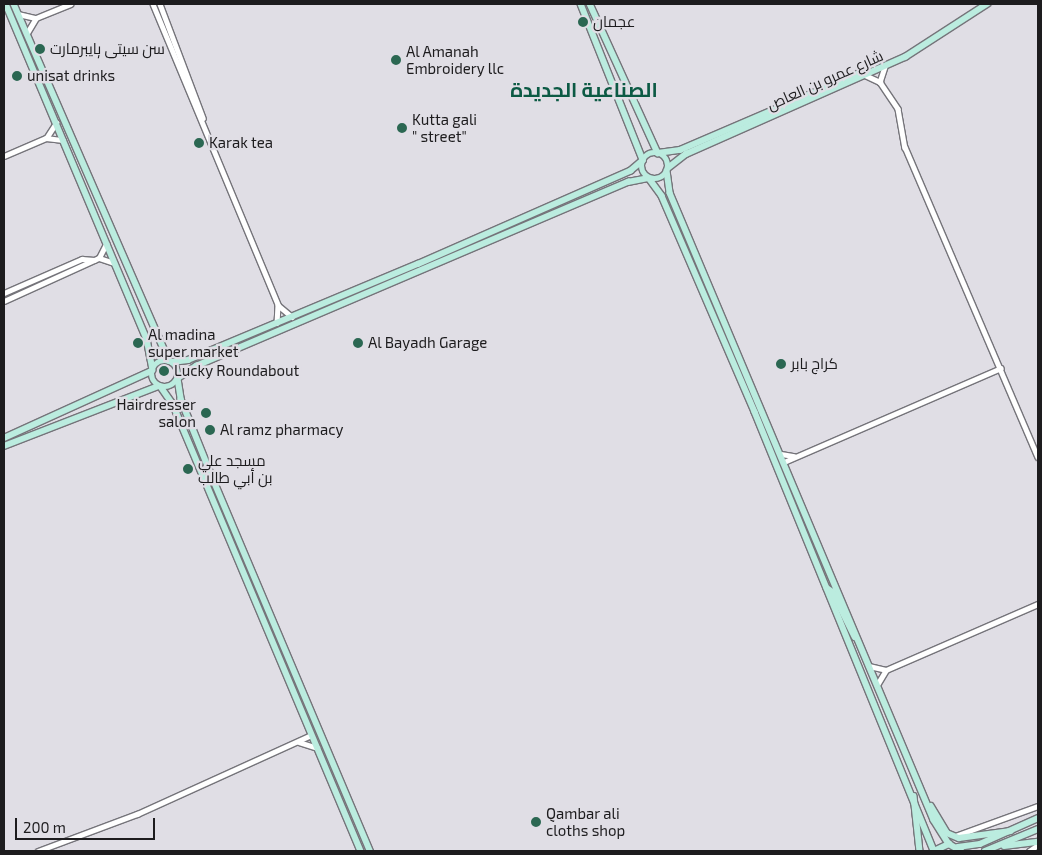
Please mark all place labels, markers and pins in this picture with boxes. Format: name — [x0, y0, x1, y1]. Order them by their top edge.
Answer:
place label: عجمان — [593, 13, 635, 31]
marker: عجمان — [577, 16, 589, 28]
place label: سن سیتی ہایبرمارت — [50, 40, 165, 58]
place label: Al Amanah Embroidery llc — [406, 42, 504, 77]
marker: سن سیتی ہایبرمارت — [34, 43, 46, 55]
marker: Al Amanah Embroidery llc — [390, 54, 402, 66]
place label: unisat drinks — [27, 67, 115, 85]
marker: unisat drinks — [11, 70, 23, 82]
place label: Kutta gali " street" — [412, 110, 477, 145]
marker: Kutta gali " street" — [396, 122, 408, 134]
place label: Karak tea — [209, 134, 273, 152]
marker: Karak tea — [193, 137, 205, 149]
place label: Al madina super market — [148, 325, 239, 360]
place label: Al Bayadh Garage — [368, 334, 488, 352]
marker: Al madina super market — [132, 337, 144, 349]
marker: Al Bayadh Garage — [352, 337, 364, 349]
place label: كراج بابر — [791, 355, 838, 373]
marker: كراج بابر — [775, 358, 787, 370]
place label: Lucky Roundabout — [174, 362, 300, 380]
marker: Lucky Roundabout — [158, 365, 170, 377]
place label: Hairdresser salon — [116, 395, 196, 430]
marker: Hairdresser salon — [200, 407, 212, 419]
place label: Al ramz pharmacy — [220, 421, 344, 439]
marker: Al ramz pharmacy — [204, 424, 216, 436]
place label: مسجد علي بن أبي طالب — [198, 451, 272, 486]
marker: مسجد علي بن أبي طالب — [182, 463, 194, 475]
place label: Qambar ali cloths shop — [546, 804, 625, 839]
marker: Qambar ali cloths shop — [530, 816, 542, 828]

